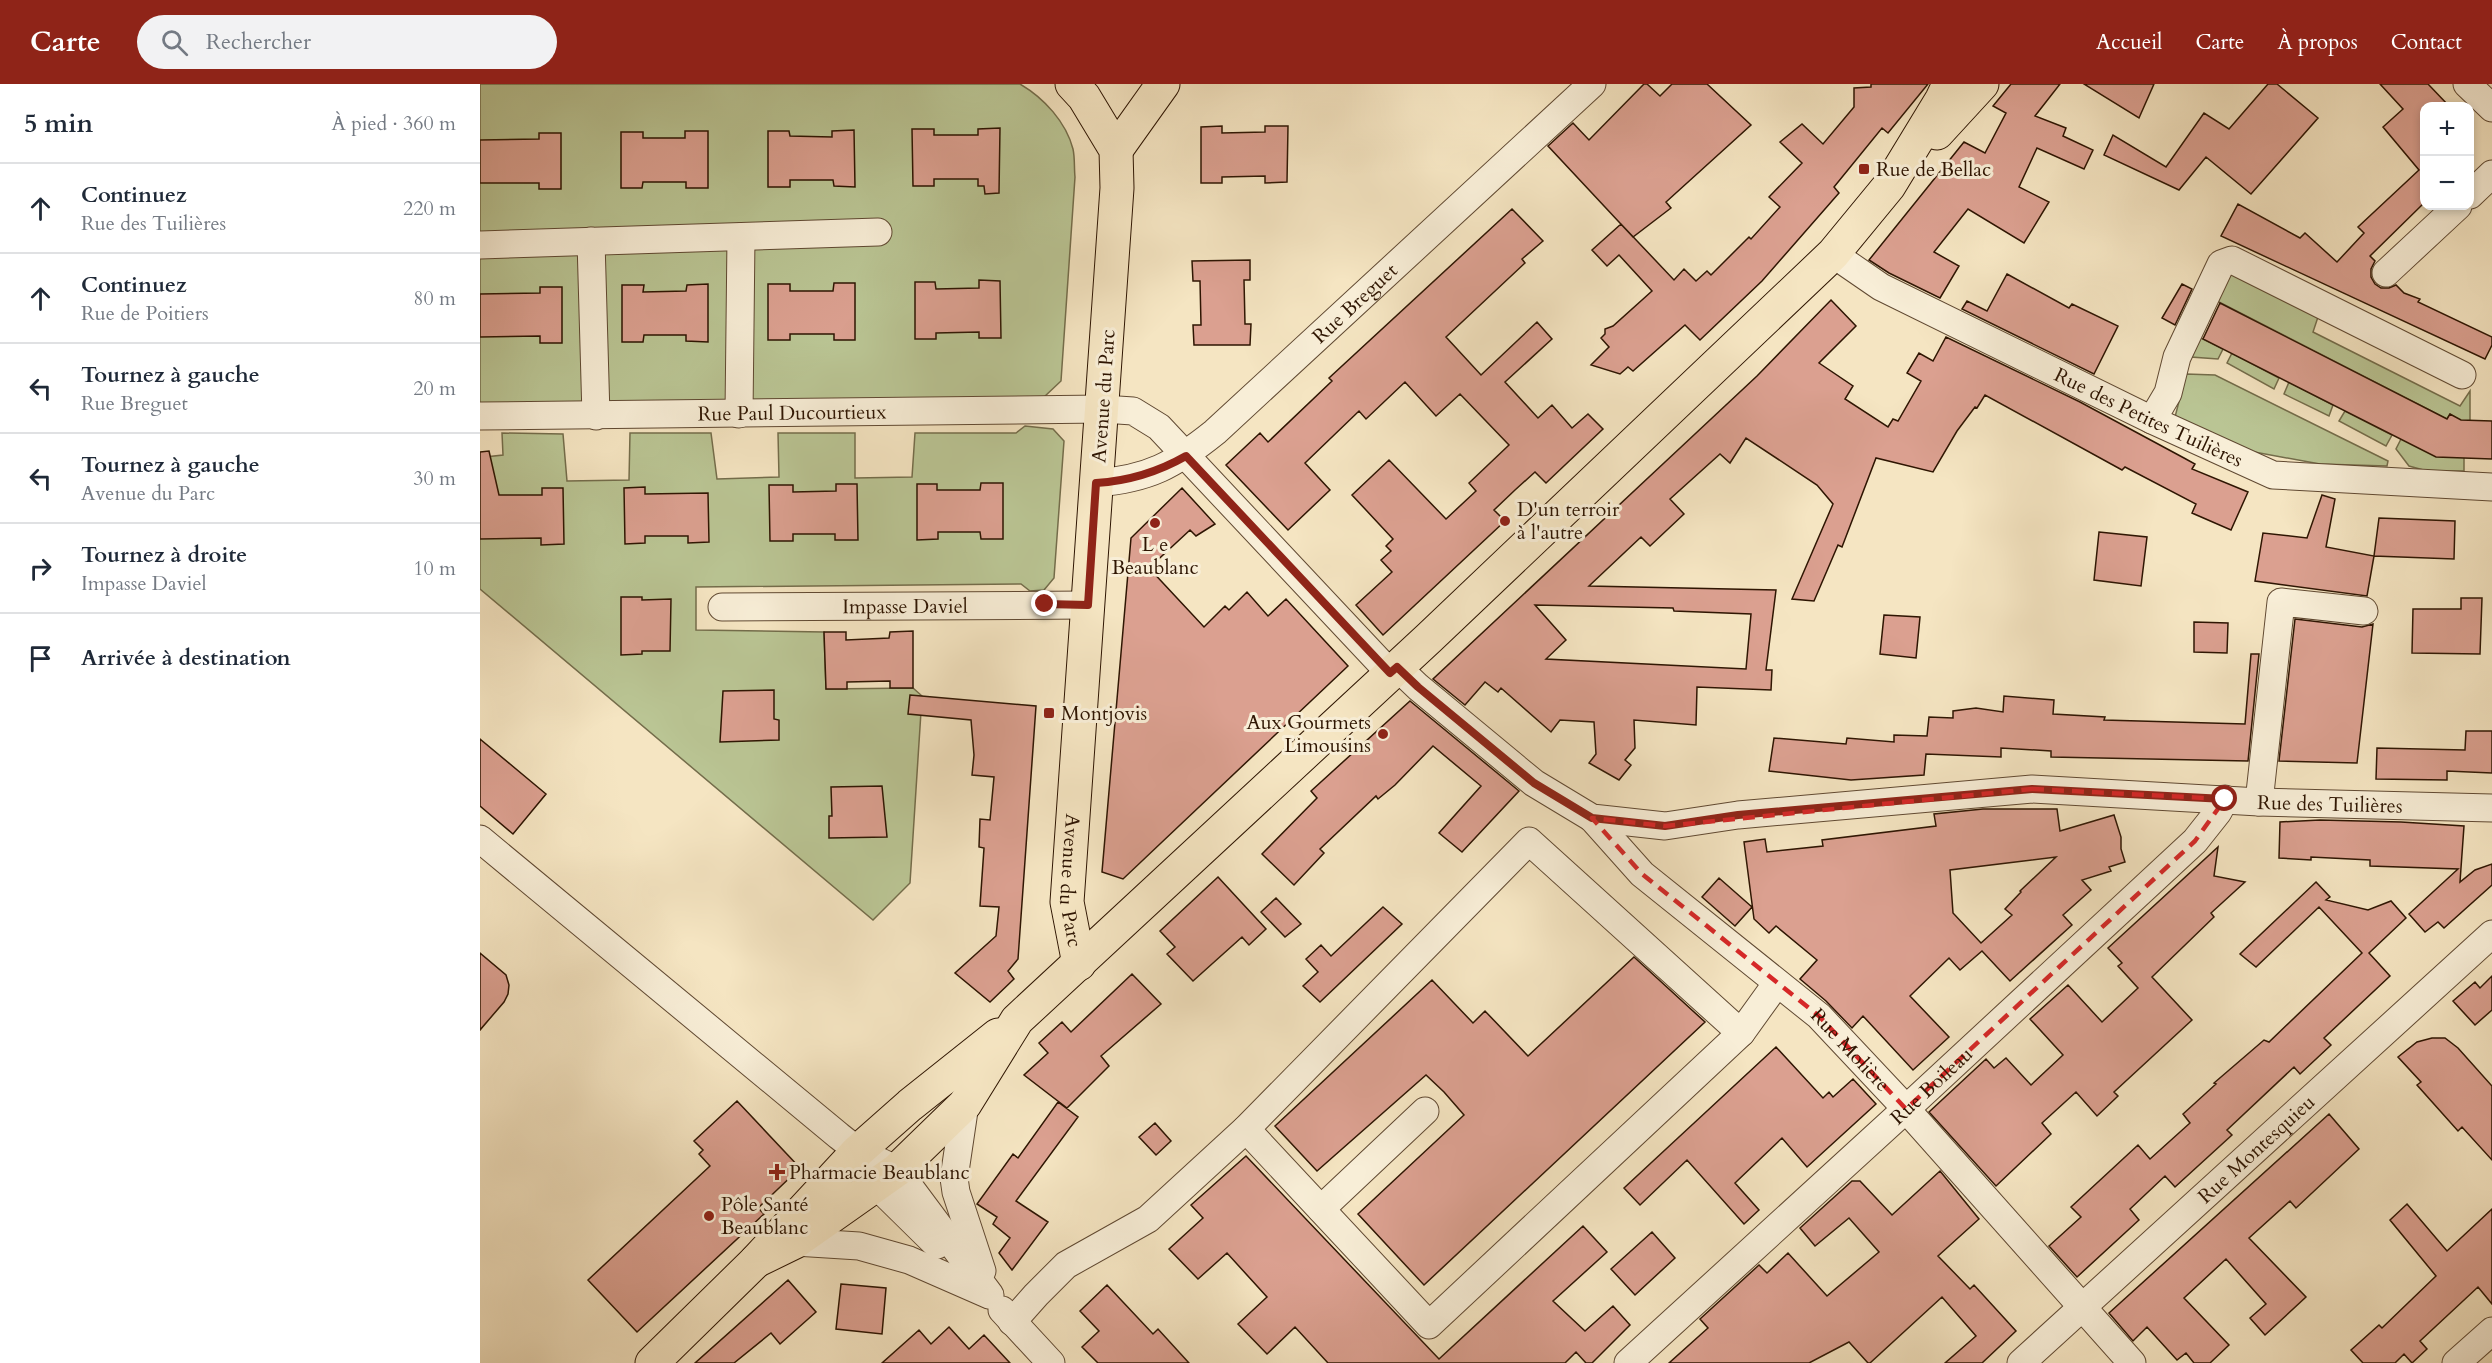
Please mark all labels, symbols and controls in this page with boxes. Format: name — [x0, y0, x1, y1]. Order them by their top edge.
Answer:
search box — [137, 15, 557, 69]
text: Carte — [30, 23, 101, 61]
icon: search — [158, 26, 191, 59]
text: Rechercher — [206, 27, 311, 57]
text: Accueil — [2096, 28, 2162, 57]
text: Carte — [2195, 28, 2244, 57]
text: À propos — [2277, 28, 2358, 57]
text: Contact — [2391, 28, 2462, 57]
map controls — [2420, 102, 2474, 210]
button: + — [2420, 102, 2474, 156]
text: 5 min — [24, 106, 93, 141]
text: À pied · 360 m — [332, 110, 456, 137]
place label: Rue de Bellac — [1876, 156, 1991, 183]
button: − — [2420, 156, 2474, 210]
marker: Rue de Bellac — [1857, 162, 1871, 176]
text: Continuez — [81, 180, 187, 210]
icon: ahead — [24, 192, 57, 225]
text: 220 m — [403, 195, 456, 222]
text: Rue des Tuilières — [81, 210, 226, 237]
street label: Rue Breguet — [1306, 257, 1404, 350]
text: Continuez — [81, 270, 187, 300]
icon: ahead — [24, 282, 57, 315]
text: 80 m — [413, 285, 456, 312]
text: Rue de Poitiers — [81, 300, 209, 327]
street label: Avenue du Parc — [1085, 328, 1122, 464]
text: Tournez à gauche — [81, 360, 260, 390]
street label: Rue des Petites Tuilières — [2050, 361, 2247, 474]
icon: left — [24, 372, 57, 405]
text: 20 m — [413, 375, 456, 402]
text: Rue Breguet — [81, 390, 188, 417]
street label: Rue Paul Ducourtieux — [698, 398, 887, 428]
text: Tournez à gauche — [81, 450, 260, 480]
icon: left — [24, 462, 57, 495]
text: 30 m — [413, 465, 456, 492]
text: Avenue du Parc — [81, 480, 215, 507]
place label: D'un terroir à l'autre — [1517, 496, 1620, 546]
marker: D'un terroir à l'autre — [1498, 514, 1512, 528]
marker: L e Beaublanc — [1148, 516, 1162, 530]
place label: L e Beaublanc — [1111, 531, 1199, 581]
text: Tournez à droite — [81, 540, 247, 570]
icon: right — [24, 552, 57, 585]
text: 10 m — [413, 555, 456, 582]
text: Impasse Daviel — [81, 570, 207, 597]
route end — [1031, 590, 1057, 616]
street label: Impasse Daviel — [842, 593, 968, 620]
icon: arrive — [24, 642, 57, 675]
text: Arrivée à destination — [81, 643, 291, 673]
place label: Montjovis — [1061, 700, 1147, 727]
marker: Montjovis — [1042, 706, 1056, 720]
place label: Aux Gourmets Limousins — [1247, 709, 1371, 759]
marker: Aux Gourmets Limousins — [1376, 727, 1390, 741]
route start — [2211, 785, 2237, 811]
street label: Rue des Tuilières — [2257, 789, 2403, 820]
street label: Avenue du Parc — [1053, 813, 1088, 950]
street label: Rue Molière — [1804, 1002, 1896, 1097]
street label: Rue Boileau — [1885, 1041, 1979, 1131]
street label: Rue Montesquieu — [2192, 1089, 2321, 1210]
place label: Pharmacie Beaublanc — [789, 1159, 970, 1186]
marker: Pharmacie Beaublanc — [770, 1165, 784, 1179]
place label: Pôle Santé Beaublanc — [721, 1191, 809, 1241]
marker: Pôle Santé Beaublanc — [702, 1209, 716, 1223]

